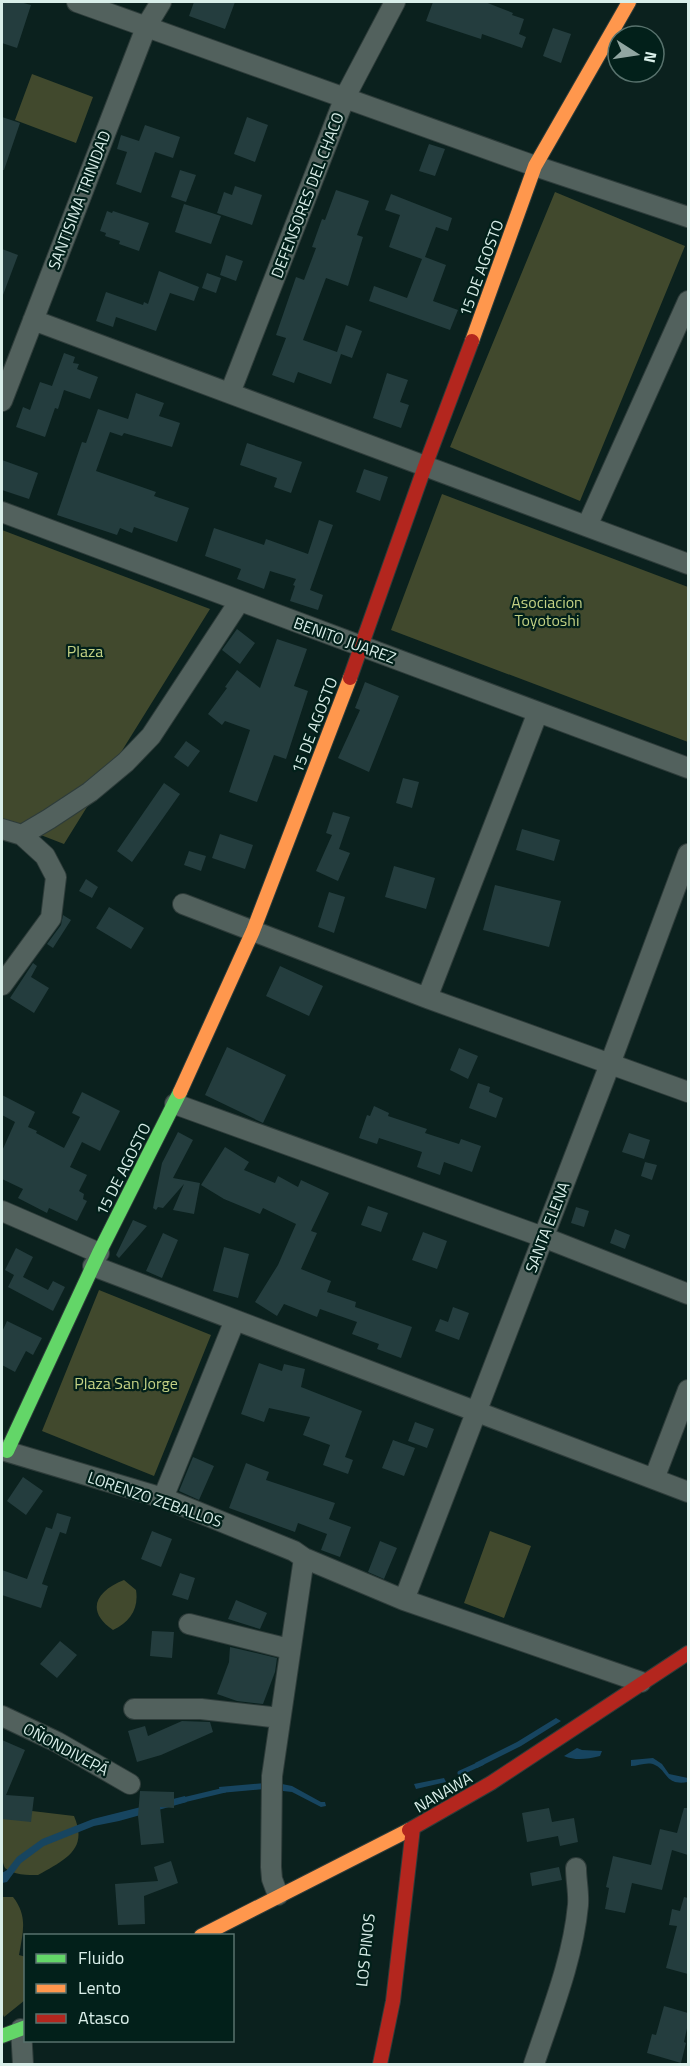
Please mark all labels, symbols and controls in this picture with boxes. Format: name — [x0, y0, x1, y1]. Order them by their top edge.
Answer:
north arrow — [606, 24, 666, 84]
text: N — [638, 49, 664, 65]
street label: DEFENSORES DEL CHACO — [264, 109, 350, 281]
street label: SANTISIMA TRINIDAD — [41, 127, 117, 273]
street label: 15 DE AGOSTO — [452, 216, 510, 320]
park label: Asociacion Toyotoshi — [511, 590, 583, 632]
street label: BENITO JUAREZ — [290, 610, 400, 670]
park label: Plaza — [67, 639, 103, 663]
street label: 15 DE AGOSTO — [285, 673, 343, 777]
street label: 15 DE AGOSTO — [89, 1118, 157, 1220]
street label: SANTA ELENA — [519, 1178, 575, 1276]
park label: Plaza San Jorge — [74, 1371, 178, 1395]
street label: LORENZO ZEBALLOS — [84, 1465, 226, 1533]
street label: OÑONDIVEPÁ — [19, 1716, 113, 1782]
street label: NANAWA — [409, 1765, 477, 1818]
street label: LOS PINOS — [349, 1912, 381, 1988]
legend — [24, 1934, 234, 2042]
text: Fluido — [78, 1944, 124, 1971]
text: Lento — [78, 1974, 121, 2001]
text: Atasco — [78, 2004, 129, 2031]

